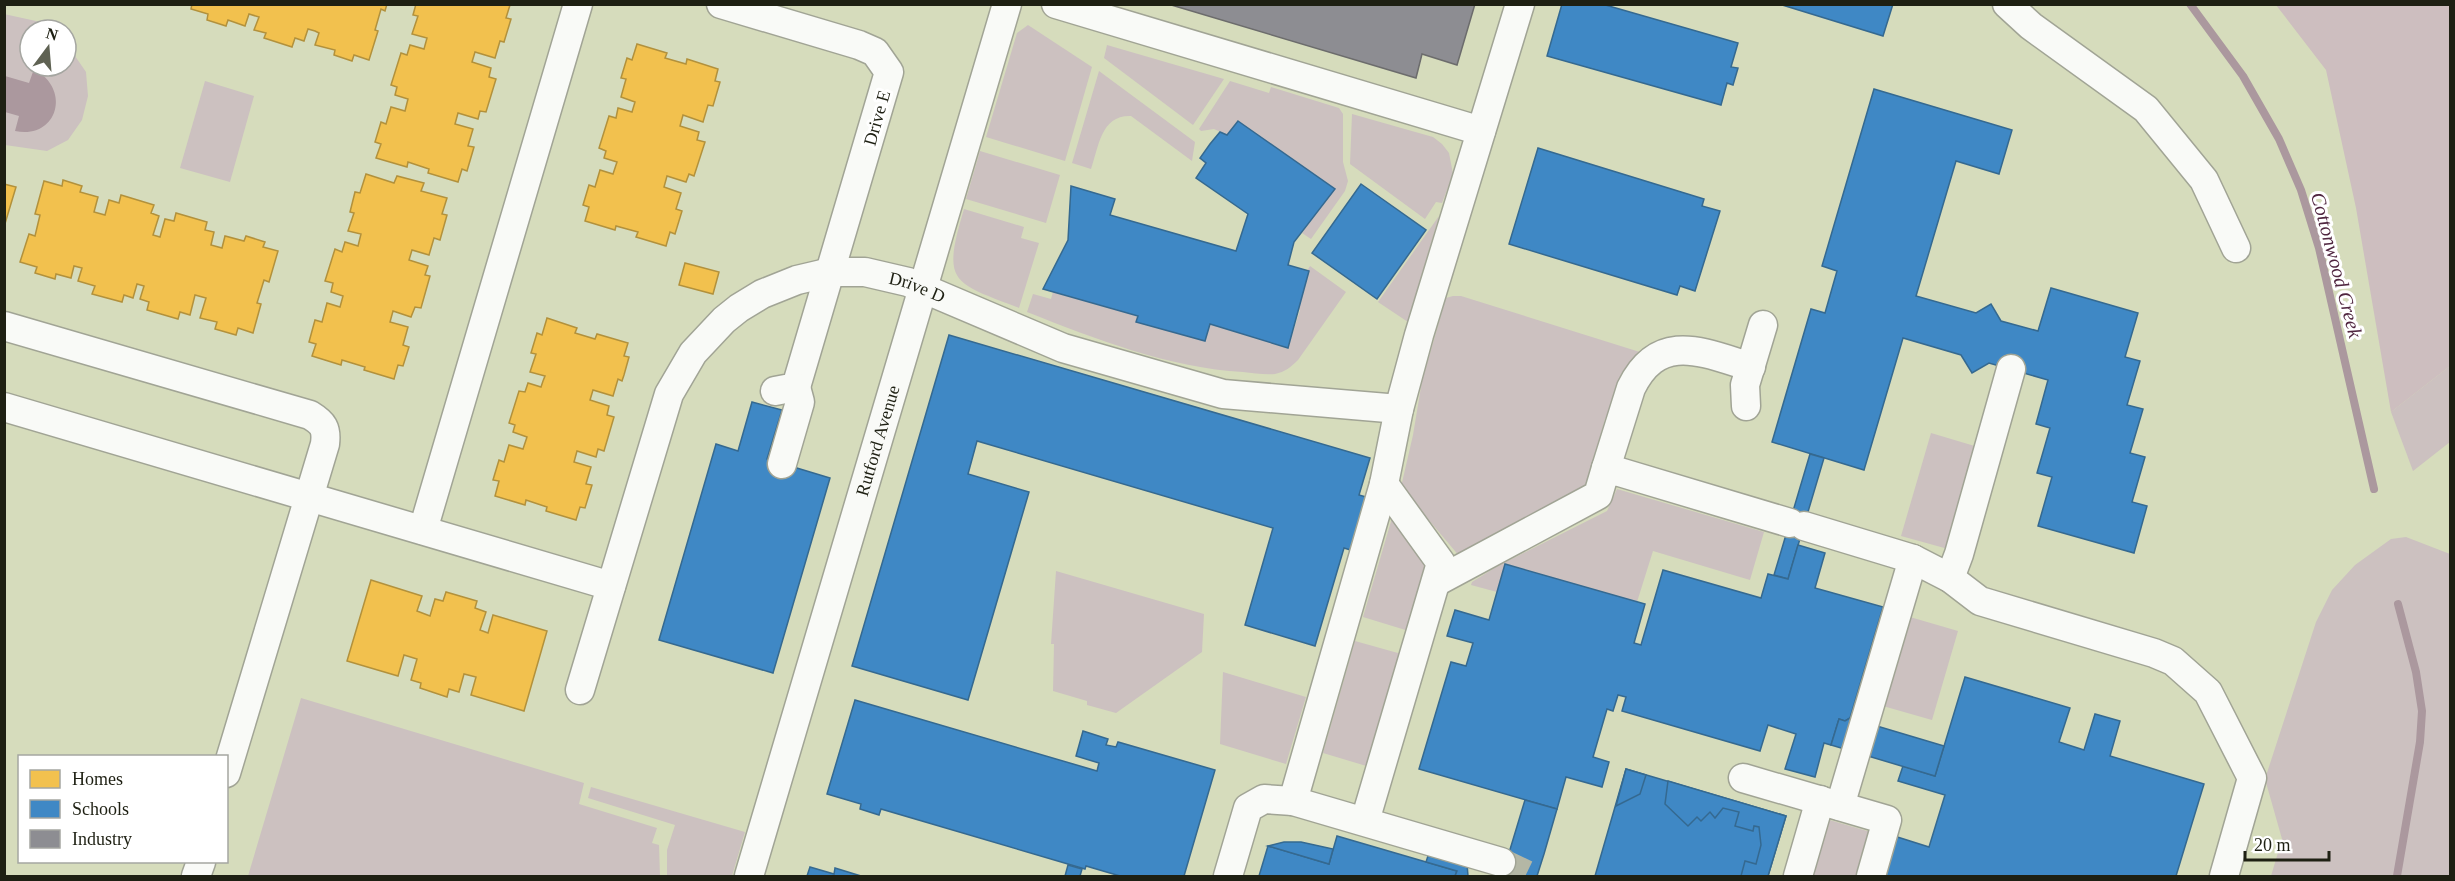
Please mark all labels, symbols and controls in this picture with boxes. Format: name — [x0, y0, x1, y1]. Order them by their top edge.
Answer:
north arrow — [18, 18, 78, 78]
text: N — [44, 24, 60, 44]
street label: Drive E — [860, 88, 894, 148]
water label: Cottonwood Creek — [2307, 190, 2367, 341]
street label: Drive D — [887, 268, 948, 307]
street label: Rutford Avenue — [852, 383, 904, 498]
legend — [18, 755, 228, 863]
text: Homes — [72, 769, 123, 789]
text: Schools — [72, 799, 129, 819]
scale bar — [2245, 824, 2329, 862]
text: Industry — [72, 829, 132, 849]
text: 20 m — [2254, 835, 2291, 855]

